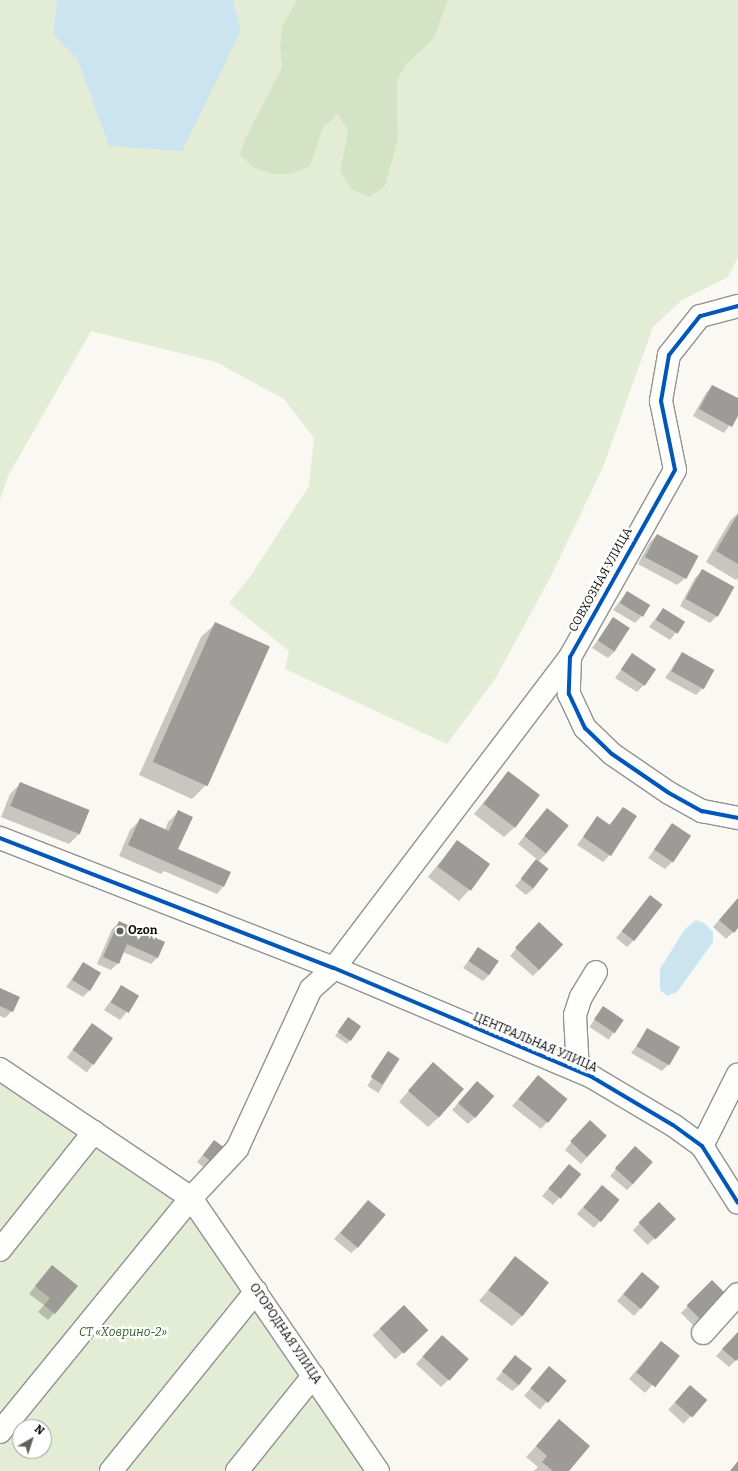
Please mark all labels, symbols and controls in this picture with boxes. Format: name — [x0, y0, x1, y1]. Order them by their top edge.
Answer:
street label: СОВХОЗНАЯ УЛИЦА — [566, 525, 636, 635]
place label: Ozon — [128, 924, 157, 938]
marker: Ozon — [115, 926, 125, 936]
street label: ЦЕНТРАЛЬНАЯ УЛИЦА — [471, 1010, 599, 1076]
street label: ОГОРОДНАЯ УЛИЦА — [246, 1281, 324, 1387]
park label: СТ «Ховрино-2» — [79, 1326, 167, 1340]
north arrow — [12, 1419, 52, 1459]
text: N — [32, 1422, 47, 1438]

